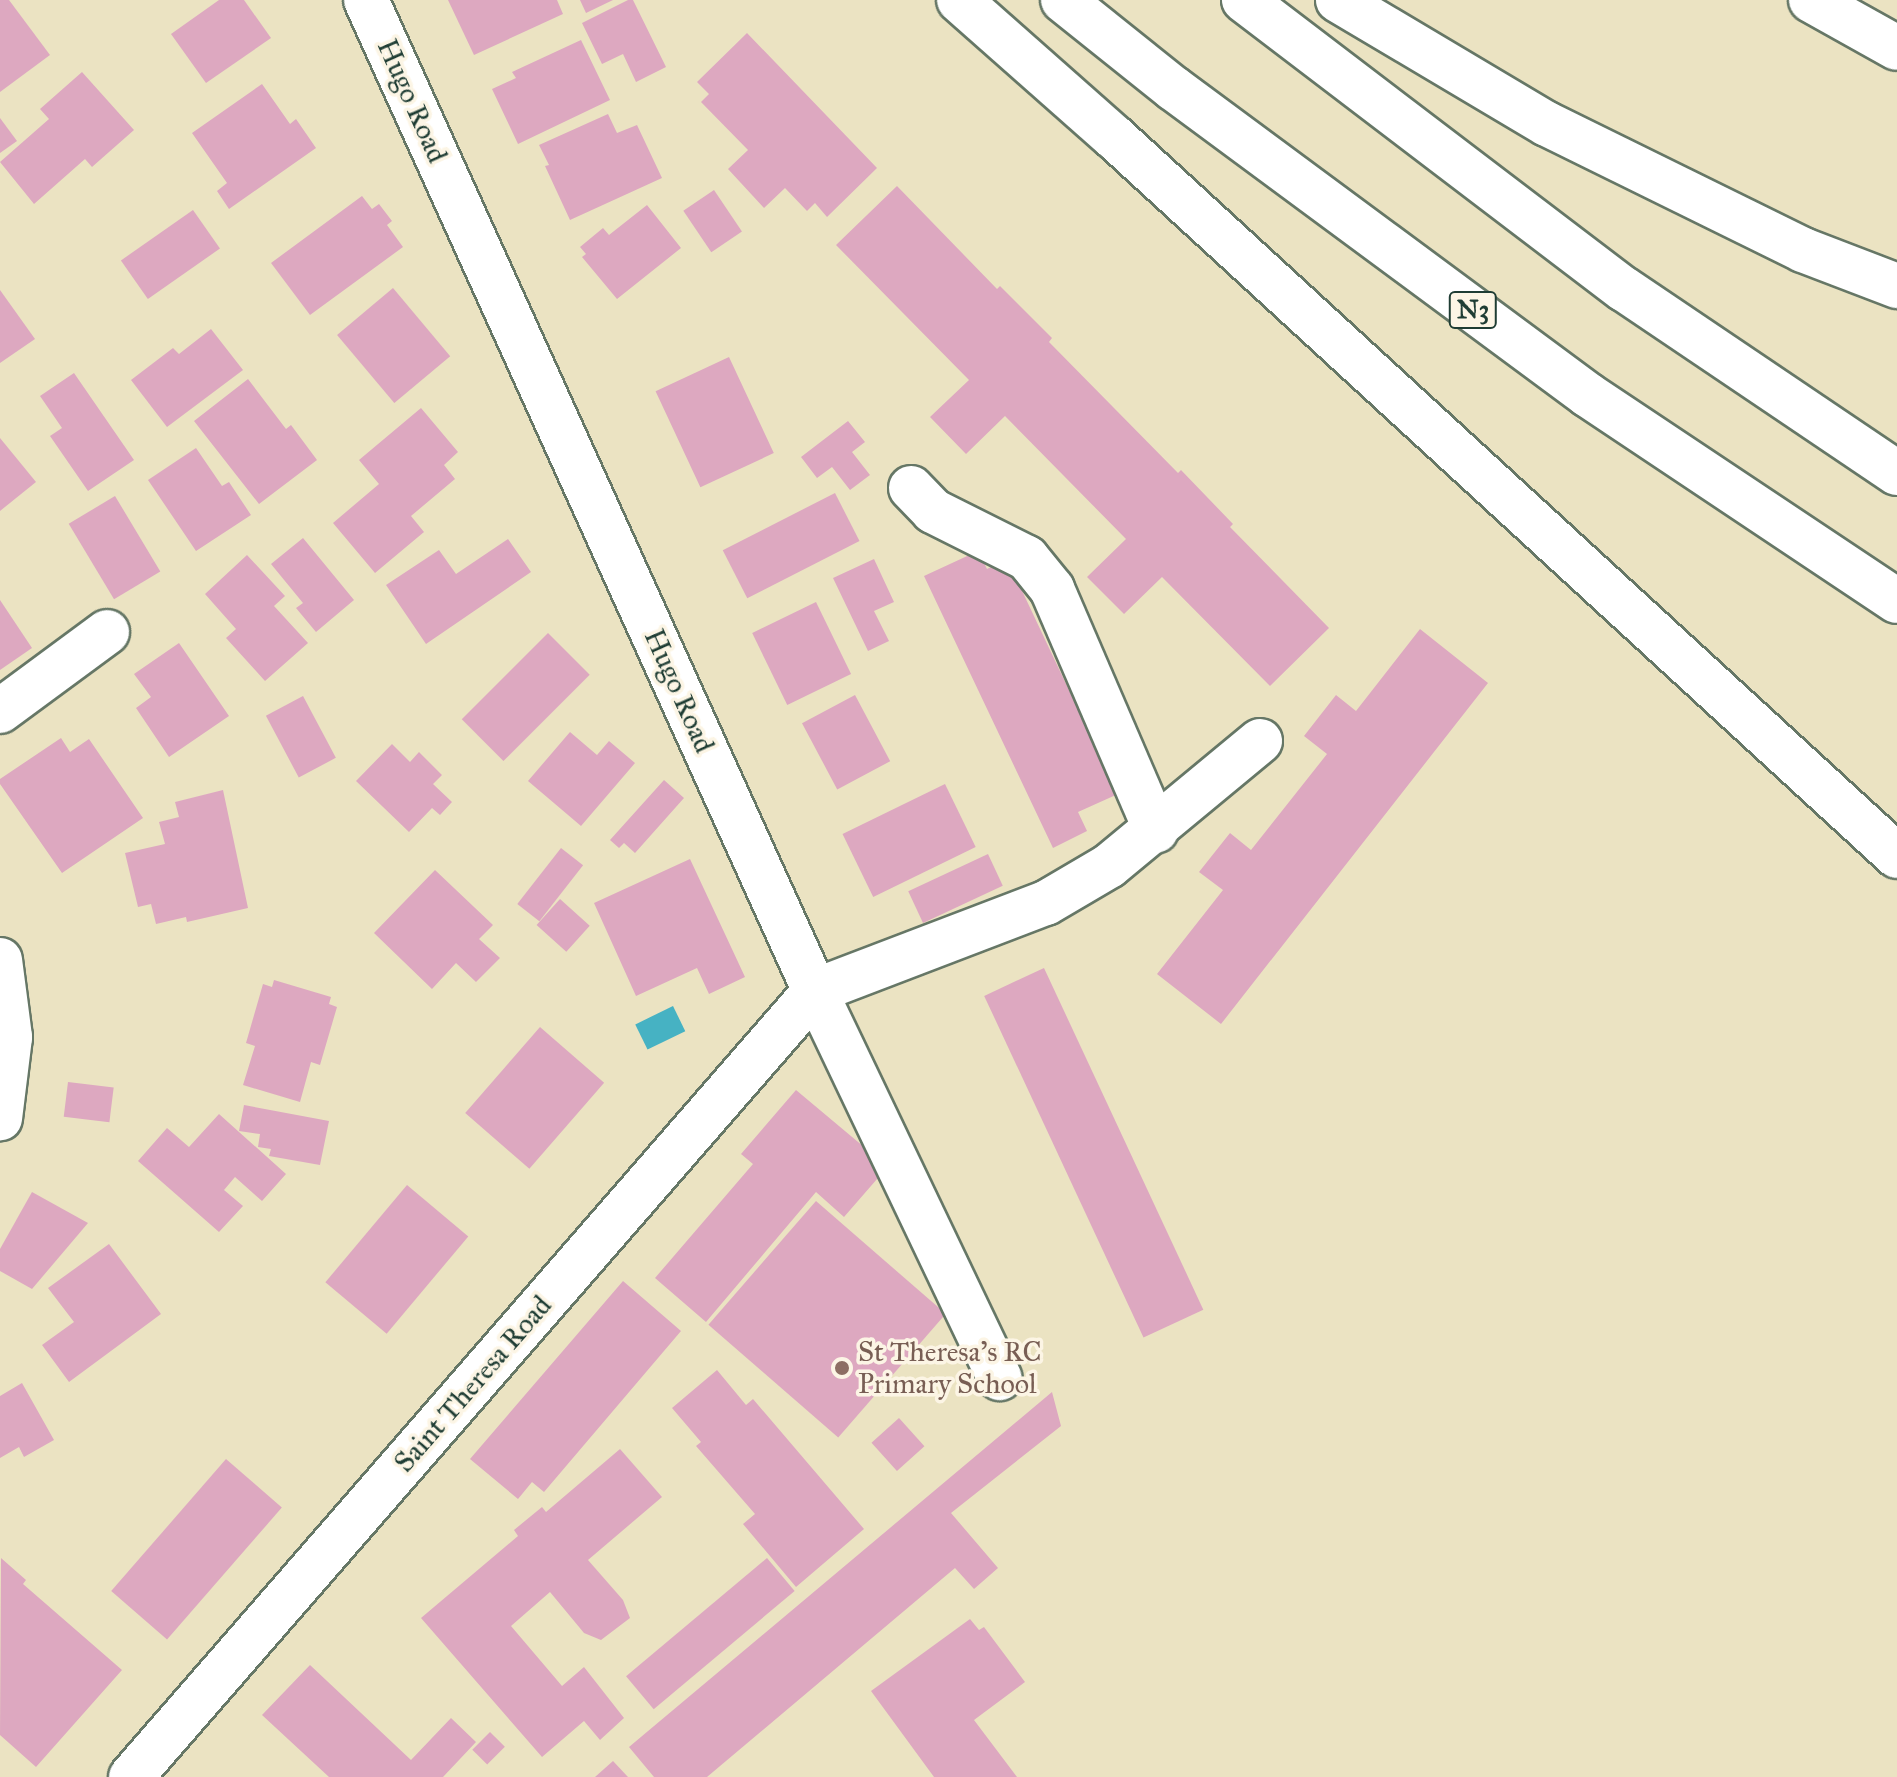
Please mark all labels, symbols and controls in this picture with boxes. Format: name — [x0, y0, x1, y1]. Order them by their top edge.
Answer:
street label: Hugo Road — [370, 34, 454, 168]
road number: N3 — [1447, 288, 1499, 332]
street label: Hugo Road — [637, 624, 721, 758]
street label: Saint Theresa Road — [387, 1289, 559, 1479]
place label: St Theresa's RC Primary School — [858, 1335, 1042, 1401]
marker: St Theresa's RC Primary School — [833, 1359, 851, 1377]

